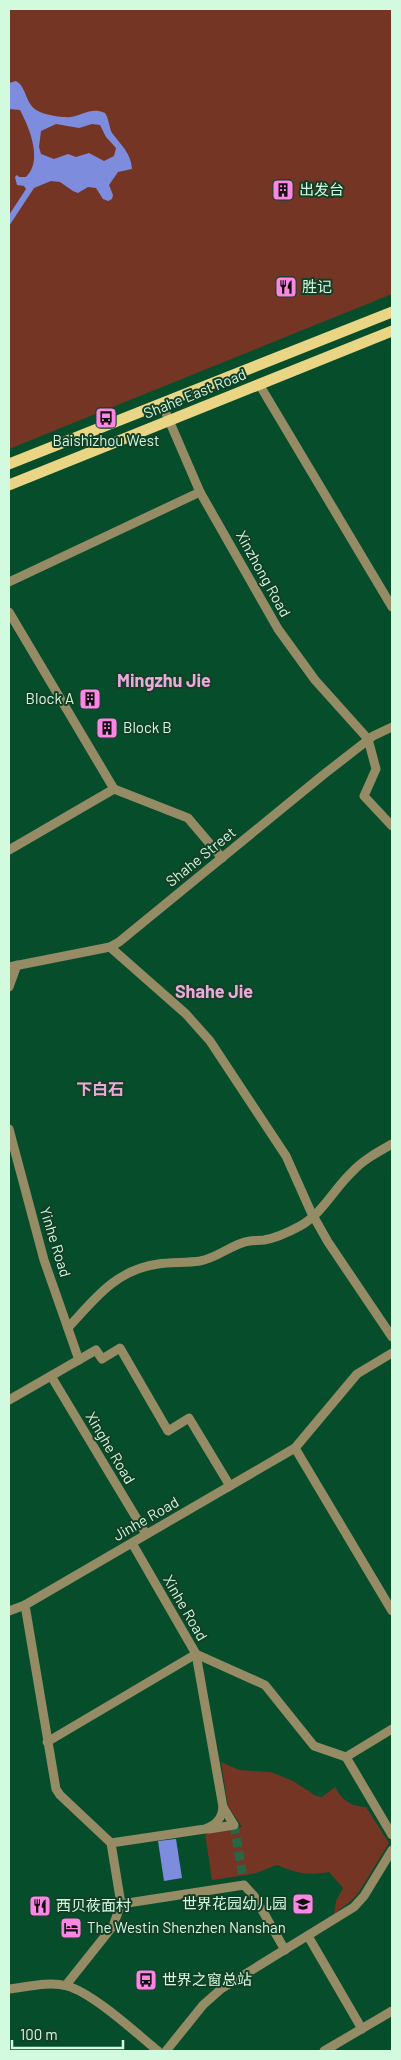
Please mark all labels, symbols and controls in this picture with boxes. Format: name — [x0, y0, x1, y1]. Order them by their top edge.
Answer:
building icon: 出发台 — [271, 178, 295, 202]
place label: 出发台 — [299, 180, 344, 198]
restaurant icon: 胜记 — [274, 275, 298, 299]
place label: 胜记 — [302, 277, 332, 295]
street label: Shahe East Road — [141, 364, 249, 422]
bus stop icon: Baishizhou West — [94, 406, 118, 430]
place label: Baishizhou West — [53, 431, 159, 449]
street label: Xinzhong Road — [233, 527, 295, 620]
district label: Mingzhu Jie — [117, 669, 211, 691]
building icon: Block A — [78, 687, 102, 711]
place label: Block A — [26, 689, 74, 707]
building icon: Block B — [95, 716, 119, 740]
place label: Block B — [123, 718, 172, 736]
street label: Shahe Street — [162, 823, 239, 890]
district label: Shahe Jie — [175, 980, 253, 1002]
district label: 下白石 — [76, 1079, 124, 1098]
street label: Yinhe Road — [37, 1204, 75, 1279]
street label: Xinghe Road — [82, 1408, 139, 1487]
street label: Jinhe Road — [110, 1492, 181, 1544]
street label: Xinhe Road — [160, 1571, 212, 1644]
school or university icon: 世界花园幼儿园 — [291, 1892, 315, 1916]
restaurant icon: 西贝莜面村 — [28, 1894, 52, 1918]
place label: 世界花园幼儿园 — [182, 1894, 287, 1912]
place label: 西贝莜面村 — [56, 1896, 131, 1914]
hotel icon: The Westin Shenzhen Nanshan — [59, 1916, 83, 1940]
place label: The Westin Shenzhen Nanshan — [87, 1918, 286, 1936]
bus stop icon: 世界之窗总站 — [134, 1968, 158, 1992]
place label: 世界之窗总站 — [162, 1970, 252, 1988]
scale bar — [12, 2018, 124, 2050]
text: 100 m — [20, 2025, 58, 2043]

